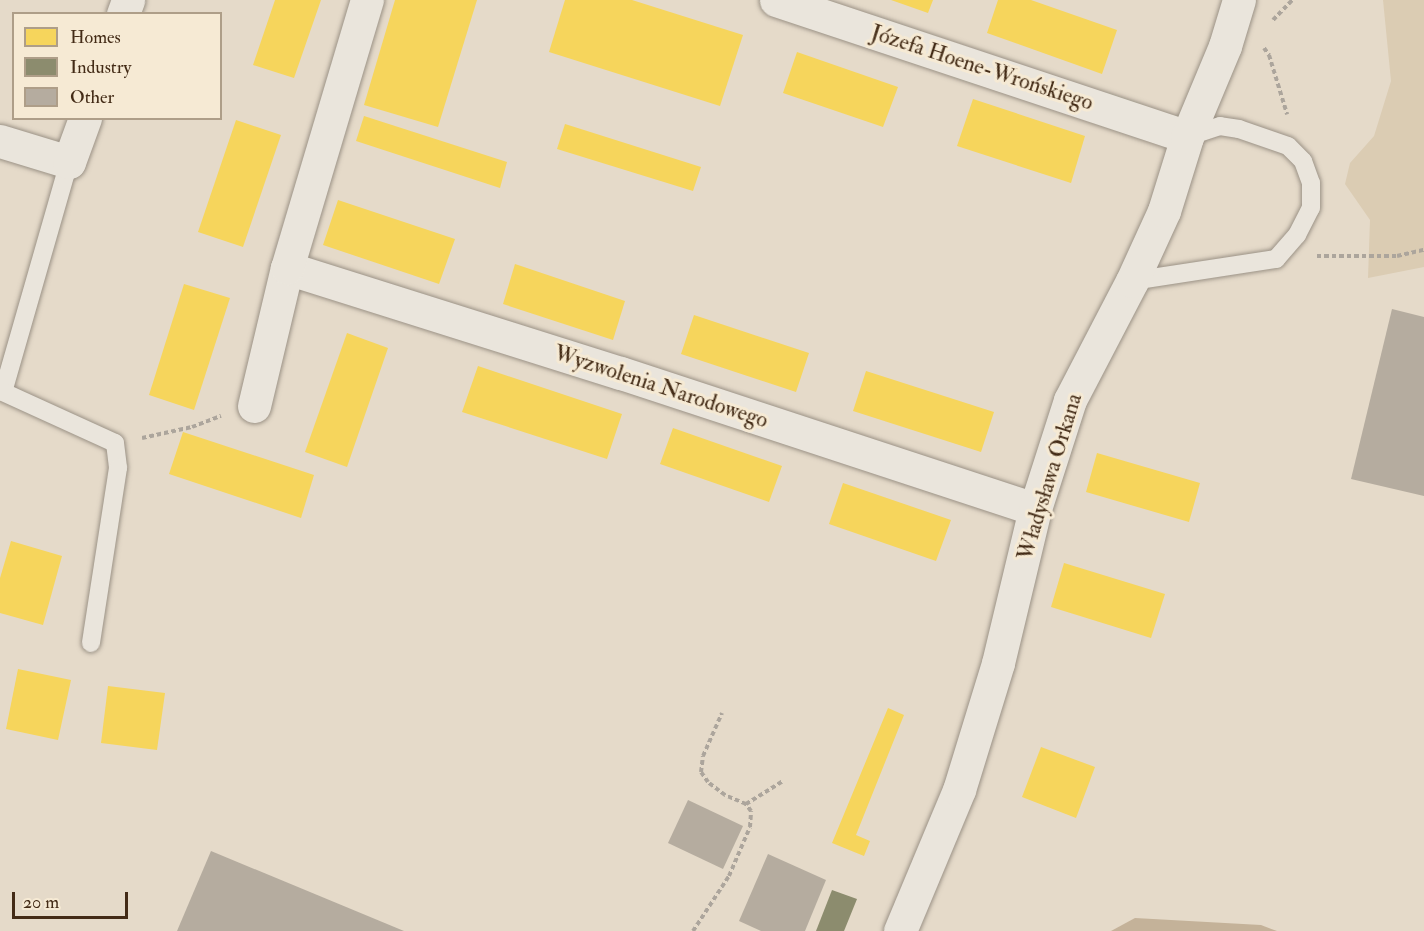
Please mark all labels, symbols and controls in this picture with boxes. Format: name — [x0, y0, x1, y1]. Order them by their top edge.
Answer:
legend — [12, 12, 222, 120]
street label: Józefa Hoene-Wrońskiego — [868, 20, 1096, 116]
text: Homes — [70, 26, 121, 49]
text: Industry — [70, 56, 131, 79]
text: Other — [70, 86, 114, 109]
street label: Wyzwolenia Narodowego — [551, 340, 771, 434]
street label: Władysława Orkana — [1012, 390, 1088, 564]
scale bar — [15, 880, 130, 918]
text: 20 m — [23, 891, 59, 914]

